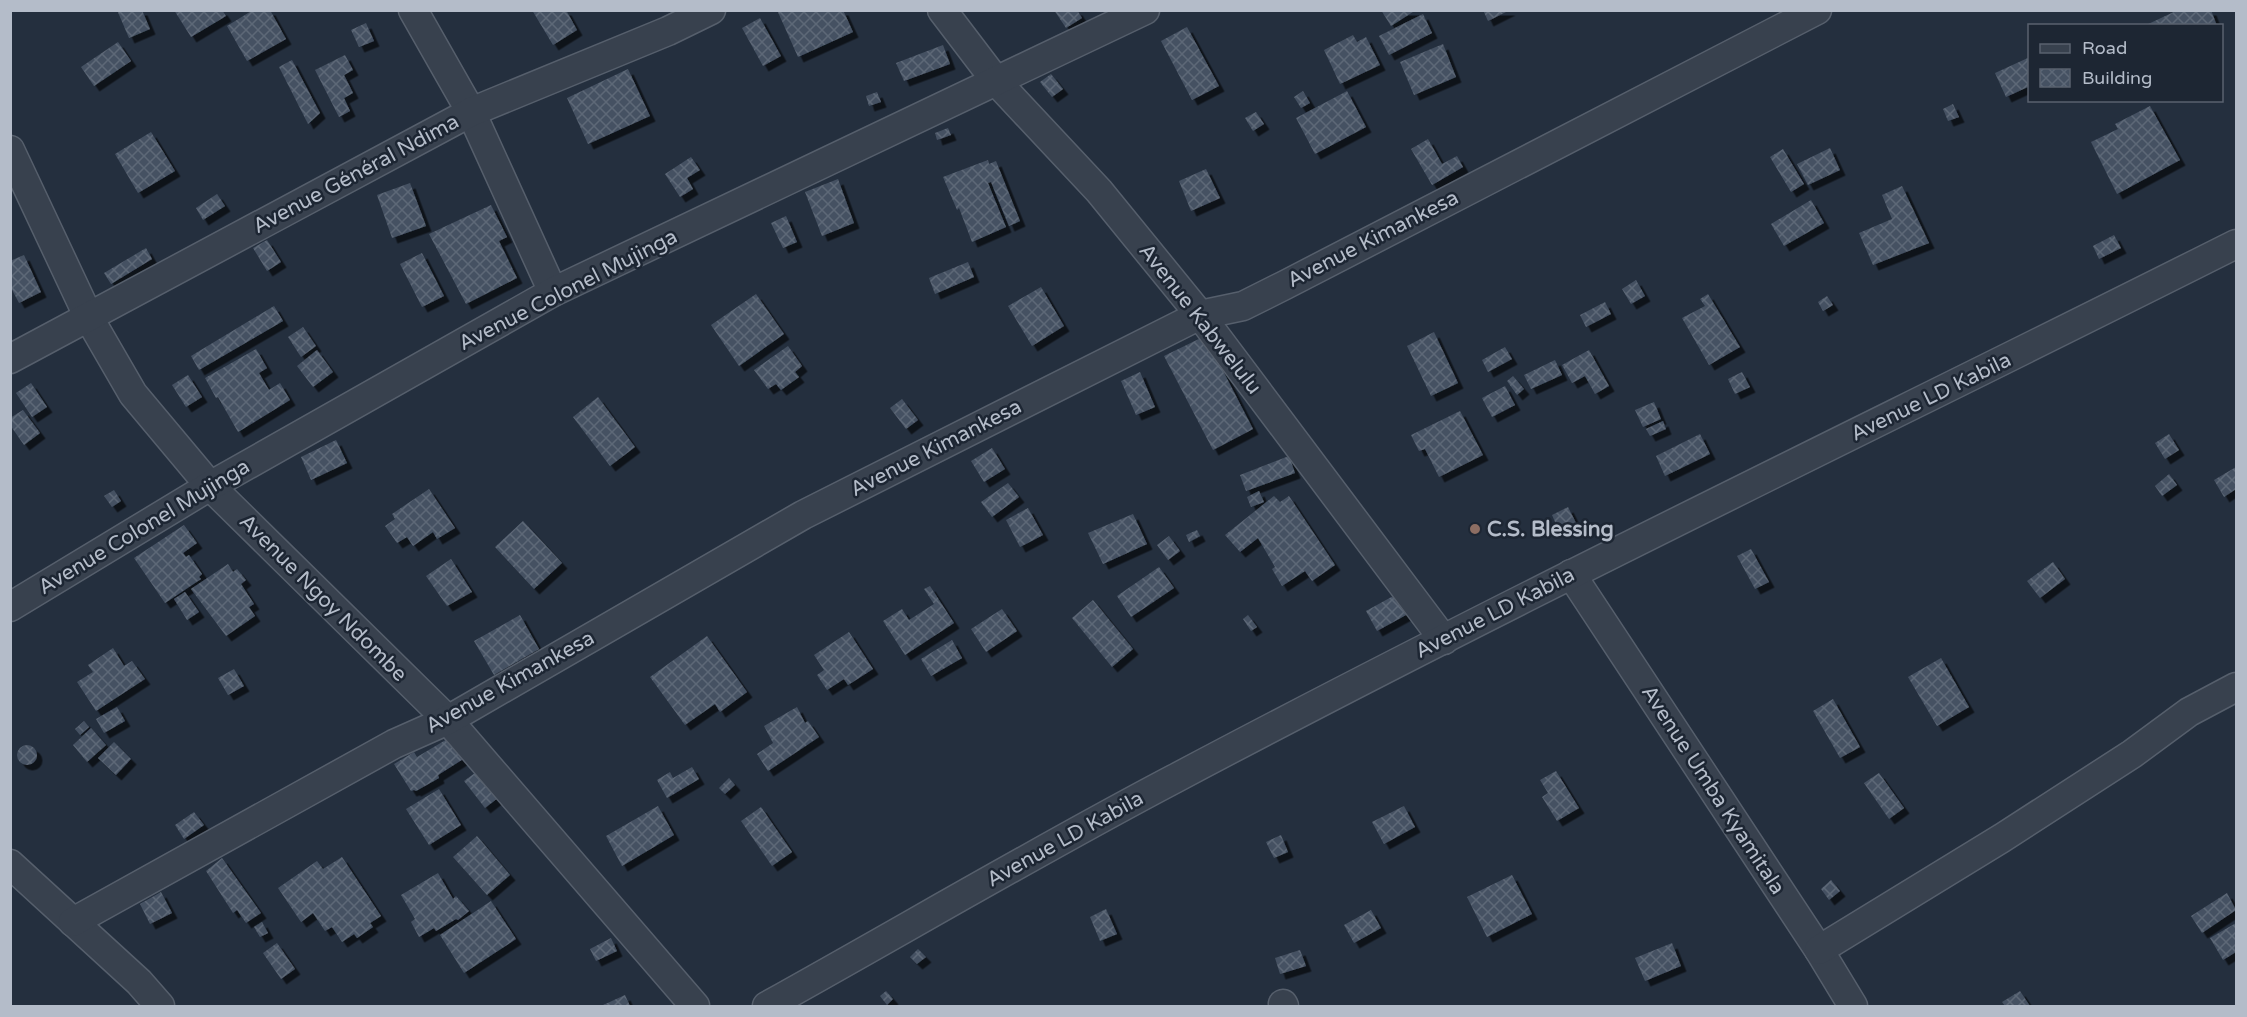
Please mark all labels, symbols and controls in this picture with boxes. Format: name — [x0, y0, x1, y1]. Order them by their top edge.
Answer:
legend — [2028, 24, 2223, 102]
text: Road — [2082, 37, 2127, 59]
text: Building — [2082, 67, 2152, 89]
street label: Avenue Général Ndima — [249, 109, 463, 239]
street label: Avenue Kimankesa — [1283, 185, 1463, 293]
street label: Avenue Colonel Mujinga — [454, 224, 682, 356]
street label: Avenue Kabwelulu — [1134, 239, 1266, 399]
street label: Avenue LD Kabila — [1847, 347, 2015, 447]
street label: Avenue Kimankesa — [846, 394, 1026, 502]
street label: Avenue Colonel Mujinga — [34, 454, 254, 600]
street label: Avenue Ngoy Ndombe — [234, 509, 412, 687]
place label: C.S. Blessing — [1487, 517, 1614, 542]
marker: C.S. Blessing — [1468, 522, 1482, 536]
street label: Avenue LD Kabila — [1411, 562, 1579, 664]
street label: Avenue Kimankesa — [421, 625, 599, 739]
street label: Avenue Umba Kyamitala — [1636, 681, 1790, 899]
street label: Avenue LD Kabila — [982, 786, 1148, 892]

